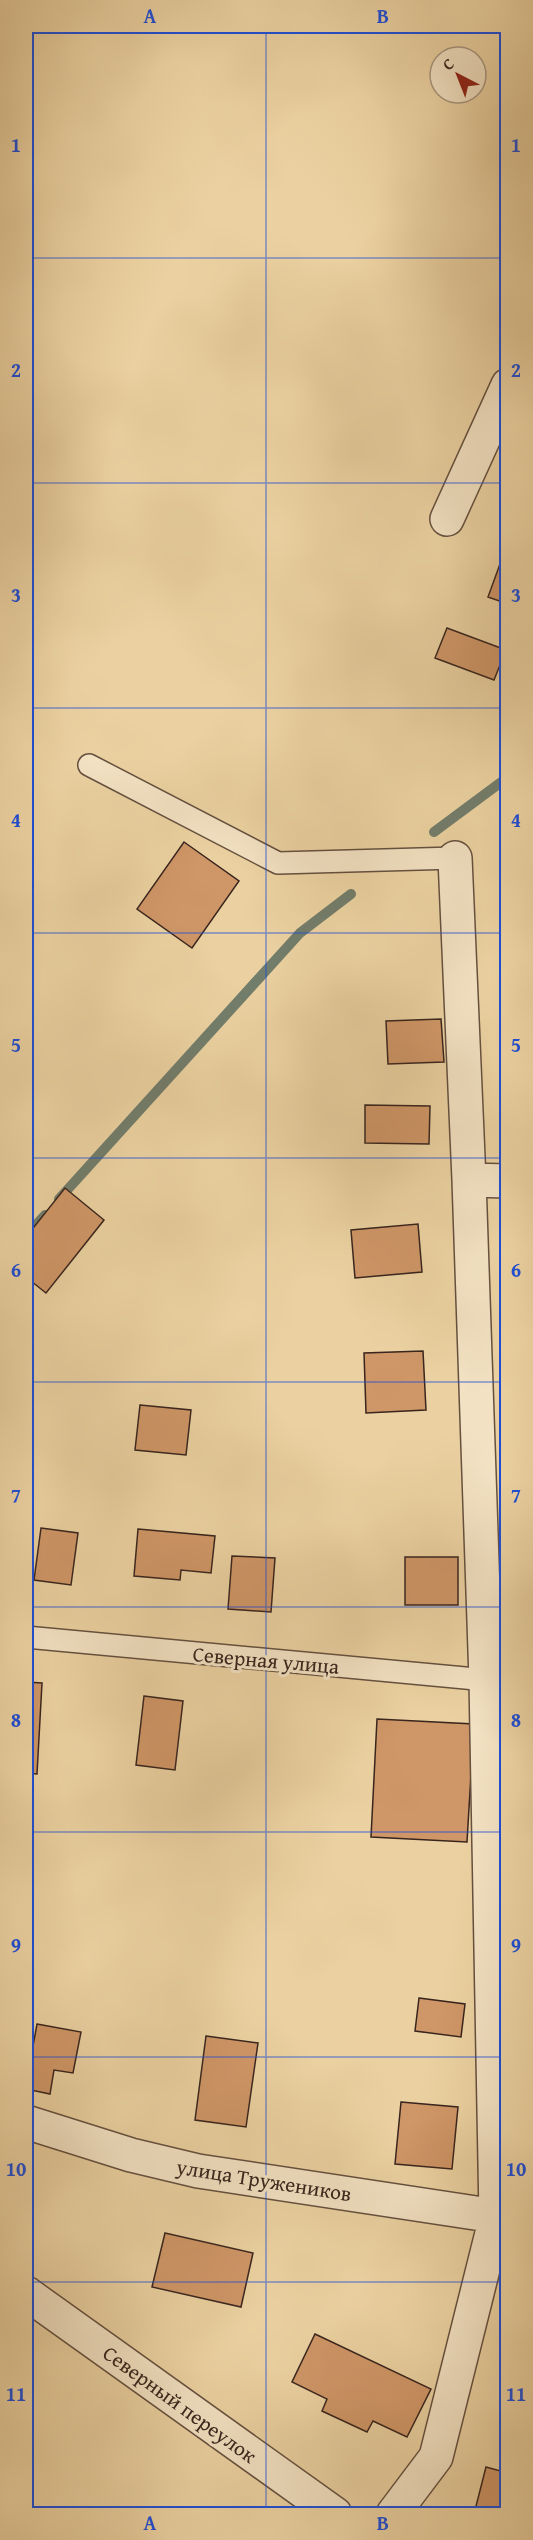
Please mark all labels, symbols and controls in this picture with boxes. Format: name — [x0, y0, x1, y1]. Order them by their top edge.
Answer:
text: A — [144, 1, 157, 30]
text: B — [377, 1, 389, 30]
north arrow — [428, 45, 488, 105]
text: С — [437, 52, 459, 76]
text: 1 — [11, 130, 21, 159]
text: 1 — [511, 130, 521, 159]
text: 2 — [11, 355, 21, 384]
text: 2 — [511, 355, 521, 384]
text: 3 — [11, 580, 21, 609]
text: 3 — [511, 580, 521, 609]
text: 4 — [11, 805, 21, 834]
text: 4 — [511, 805, 521, 834]
text: 5 — [11, 1030, 21, 1059]
text: 5 — [511, 1030, 521, 1059]
text: 6 — [11, 1255, 21, 1284]
text: 6 — [511, 1255, 521, 1284]
text: 7 — [11, 1480, 21, 1509]
text: 7 — [511, 1480, 521, 1509]
street label: Северная улица — [192, 1638, 340, 1682]
text: 8 — [11, 1705, 21, 1734]
text: 8 — [511, 1705, 521, 1734]
text: 9 — [11, 1930, 21, 1959]
text: 9 — [511, 1930, 521, 1959]
street label: улица Тружеников — [173, 2151, 354, 2209]
text: 10 — [6, 2154, 26, 2183]
text: 10 — [506, 2154, 526, 2183]
street label: Северный переулок — [97, 2338, 263, 2470]
text: 11 — [6, 2379, 26, 2408]
text: 11 — [506, 2379, 526, 2408]
text: A — [144, 2508, 157, 2537]
text: B — [377, 2508, 389, 2537]

